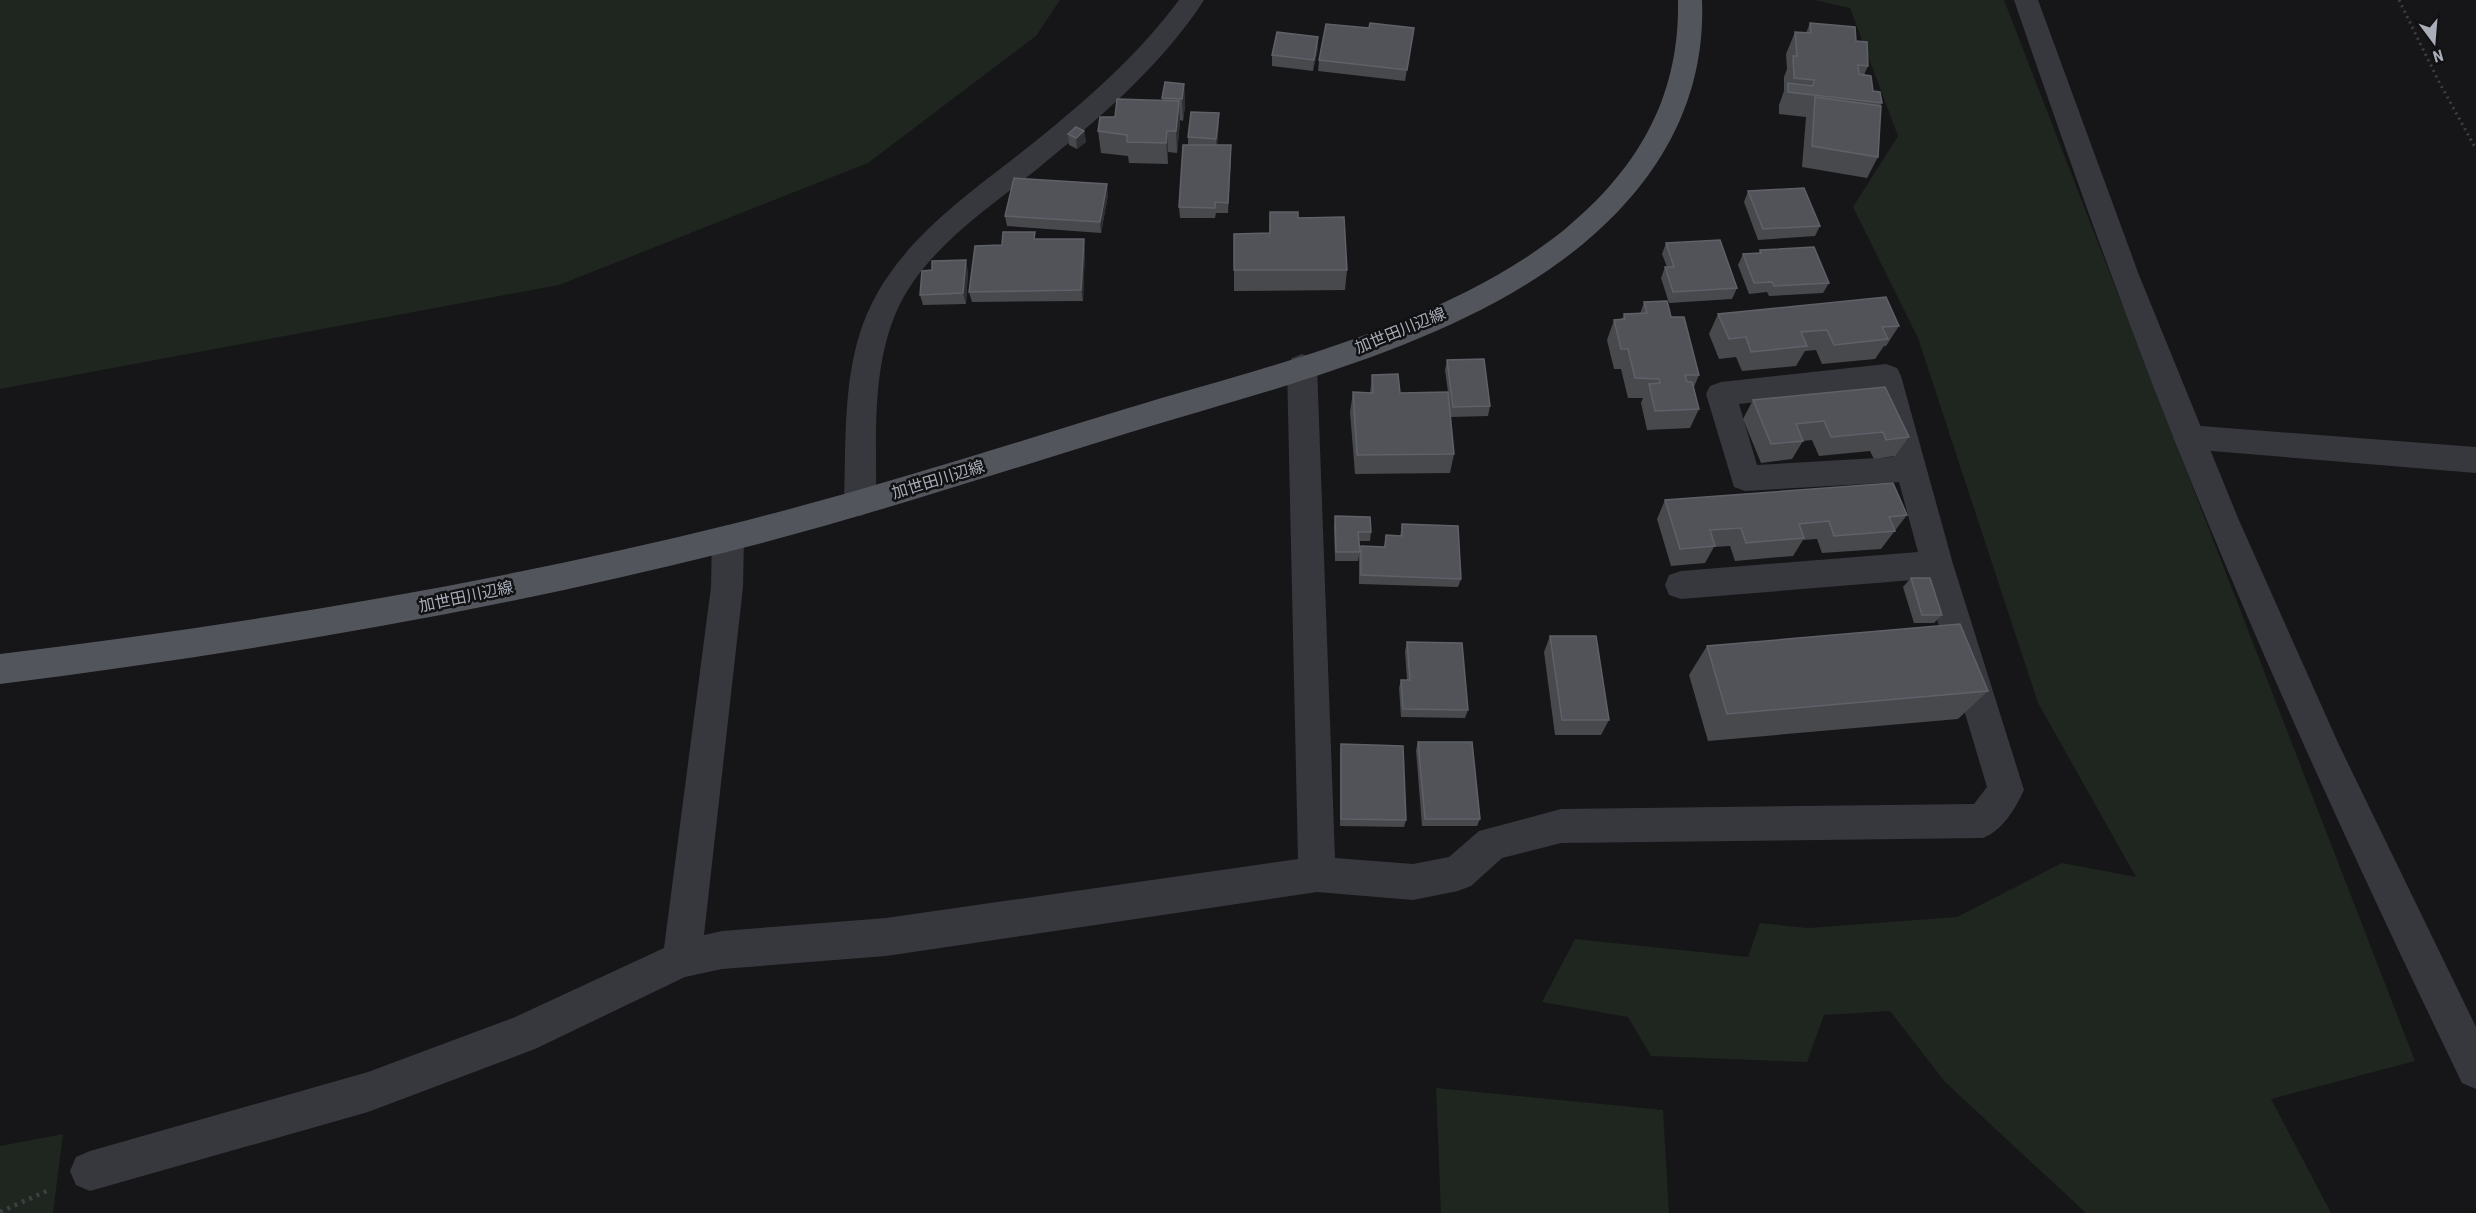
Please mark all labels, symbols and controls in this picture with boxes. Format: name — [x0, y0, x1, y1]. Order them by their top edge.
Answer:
north arrow — [2404, 12, 2464, 72]
text: N — [2431, 45, 2445, 66]
street label: 加世田川辺線 — [1352, 304, 1448, 357]
street label: 加世田川辺線 — [889, 456, 987, 503]
street label: 加世田川辺線 — [417, 577, 515, 616]

